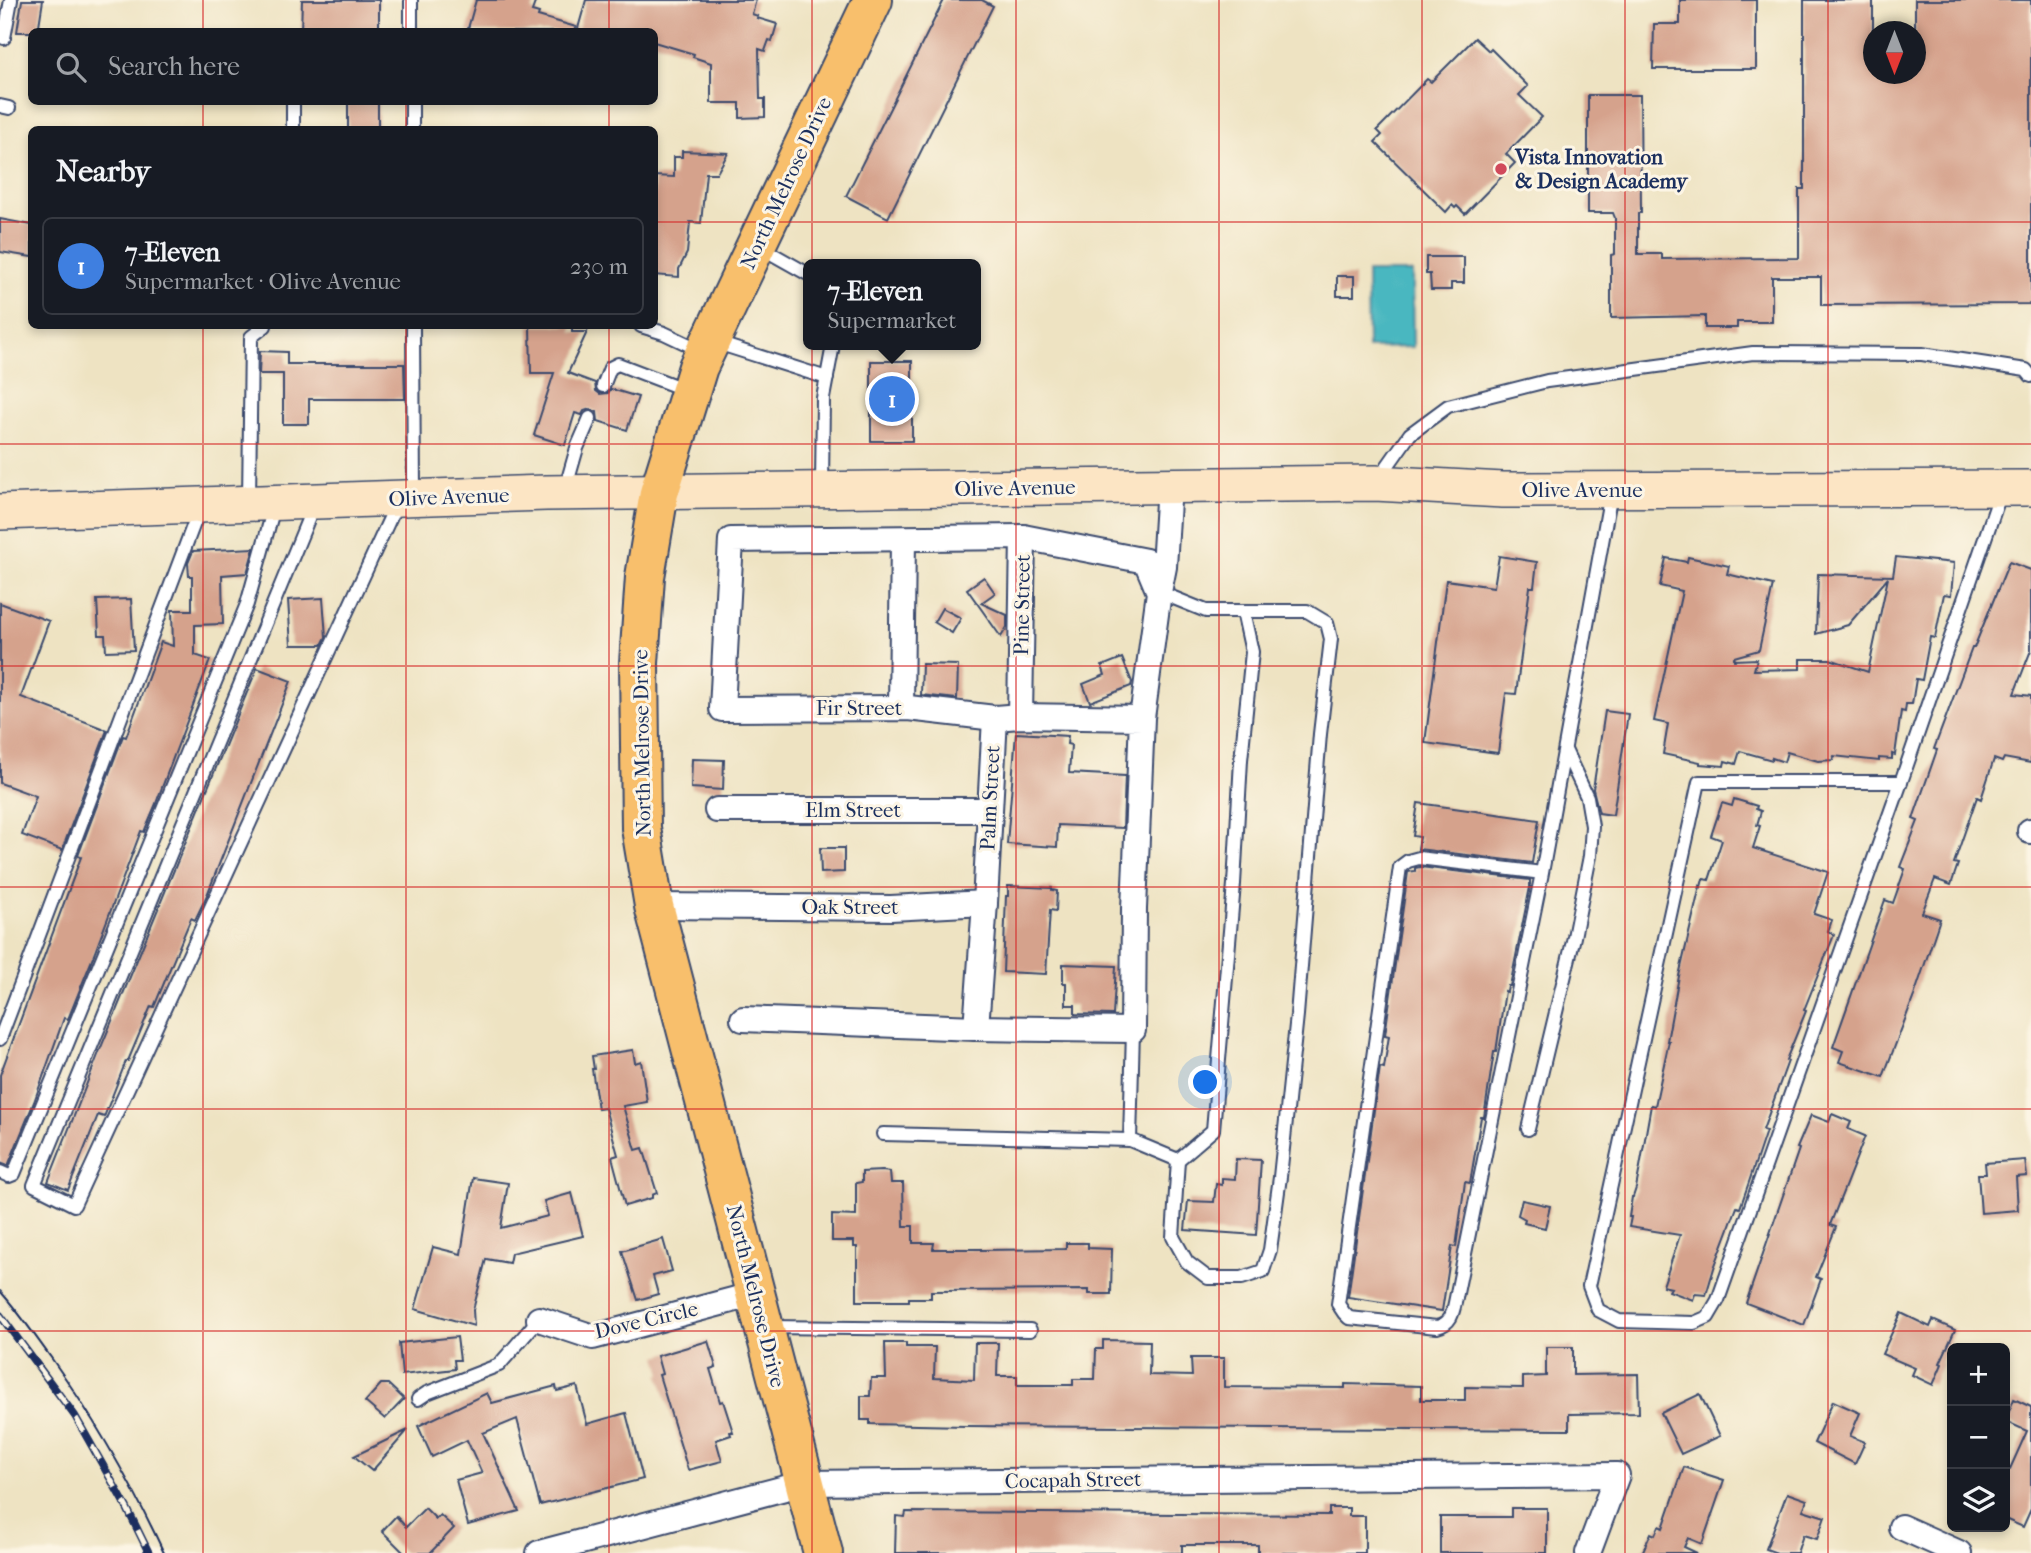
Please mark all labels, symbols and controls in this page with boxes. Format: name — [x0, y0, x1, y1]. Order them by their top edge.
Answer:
north arrow — [1863, 21, 1926, 84]
search box — [28, 28, 658, 105]
icon: search — [52, 48, 90, 86]
text: Search here — [108, 51, 240, 82]
street label: North Melrose Drive — [736, 93, 836, 273]
place label: Vista Innovation & Design Academy — [1514, 145, 1689, 193]
text: Nearby — [56, 154, 151, 189]
marker: Vista Innovation & Design Academy — [1493, 161, 1509, 177]
text: 7-Eleven — [125, 237, 220, 268]
text: 1 — [77, 253, 85, 280]
text: 230 m — [570, 253, 628, 280]
popup — [803, 259, 981, 350]
text: Supermarket · Olive Avenue — [125, 268, 401, 295]
text: 7-Eleven — [828, 276, 923, 307]
text: Supermarket — [828, 307, 956, 334]
pin: 1 — [869, 373, 915, 425]
street label: Olive Avenue — [954, 475, 1076, 501]
street label: Olive Avenue — [1521, 478, 1643, 502]
street label: Olive Avenue — [388, 483, 510, 511]
street label: Pine Street — [1009, 554, 1035, 656]
street label: North Melrose Drive — [628, 649, 656, 837]
street label: Fir Street — [816, 696, 903, 720]
street label: Palm Street — [975, 744, 1005, 851]
street label: Elm Street — [805, 798, 902, 822]
street label: Oak Street — [801, 895, 899, 919]
your location — [1188, 1065, 1222, 1099]
street label: North Melrose Drive — [722, 1202, 790, 1390]
street label: Dove Circle — [592, 1296, 700, 1344]
map controls — [1947, 1343, 2010, 1532]
button: + — [1947, 1343, 2010, 1406]
button: − — [1947, 1406, 2010, 1469]
street label: Cocapah Street — [1005, 1467, 1142, 1493]
button: layers — [1947, 1469, 2010, 1532]

